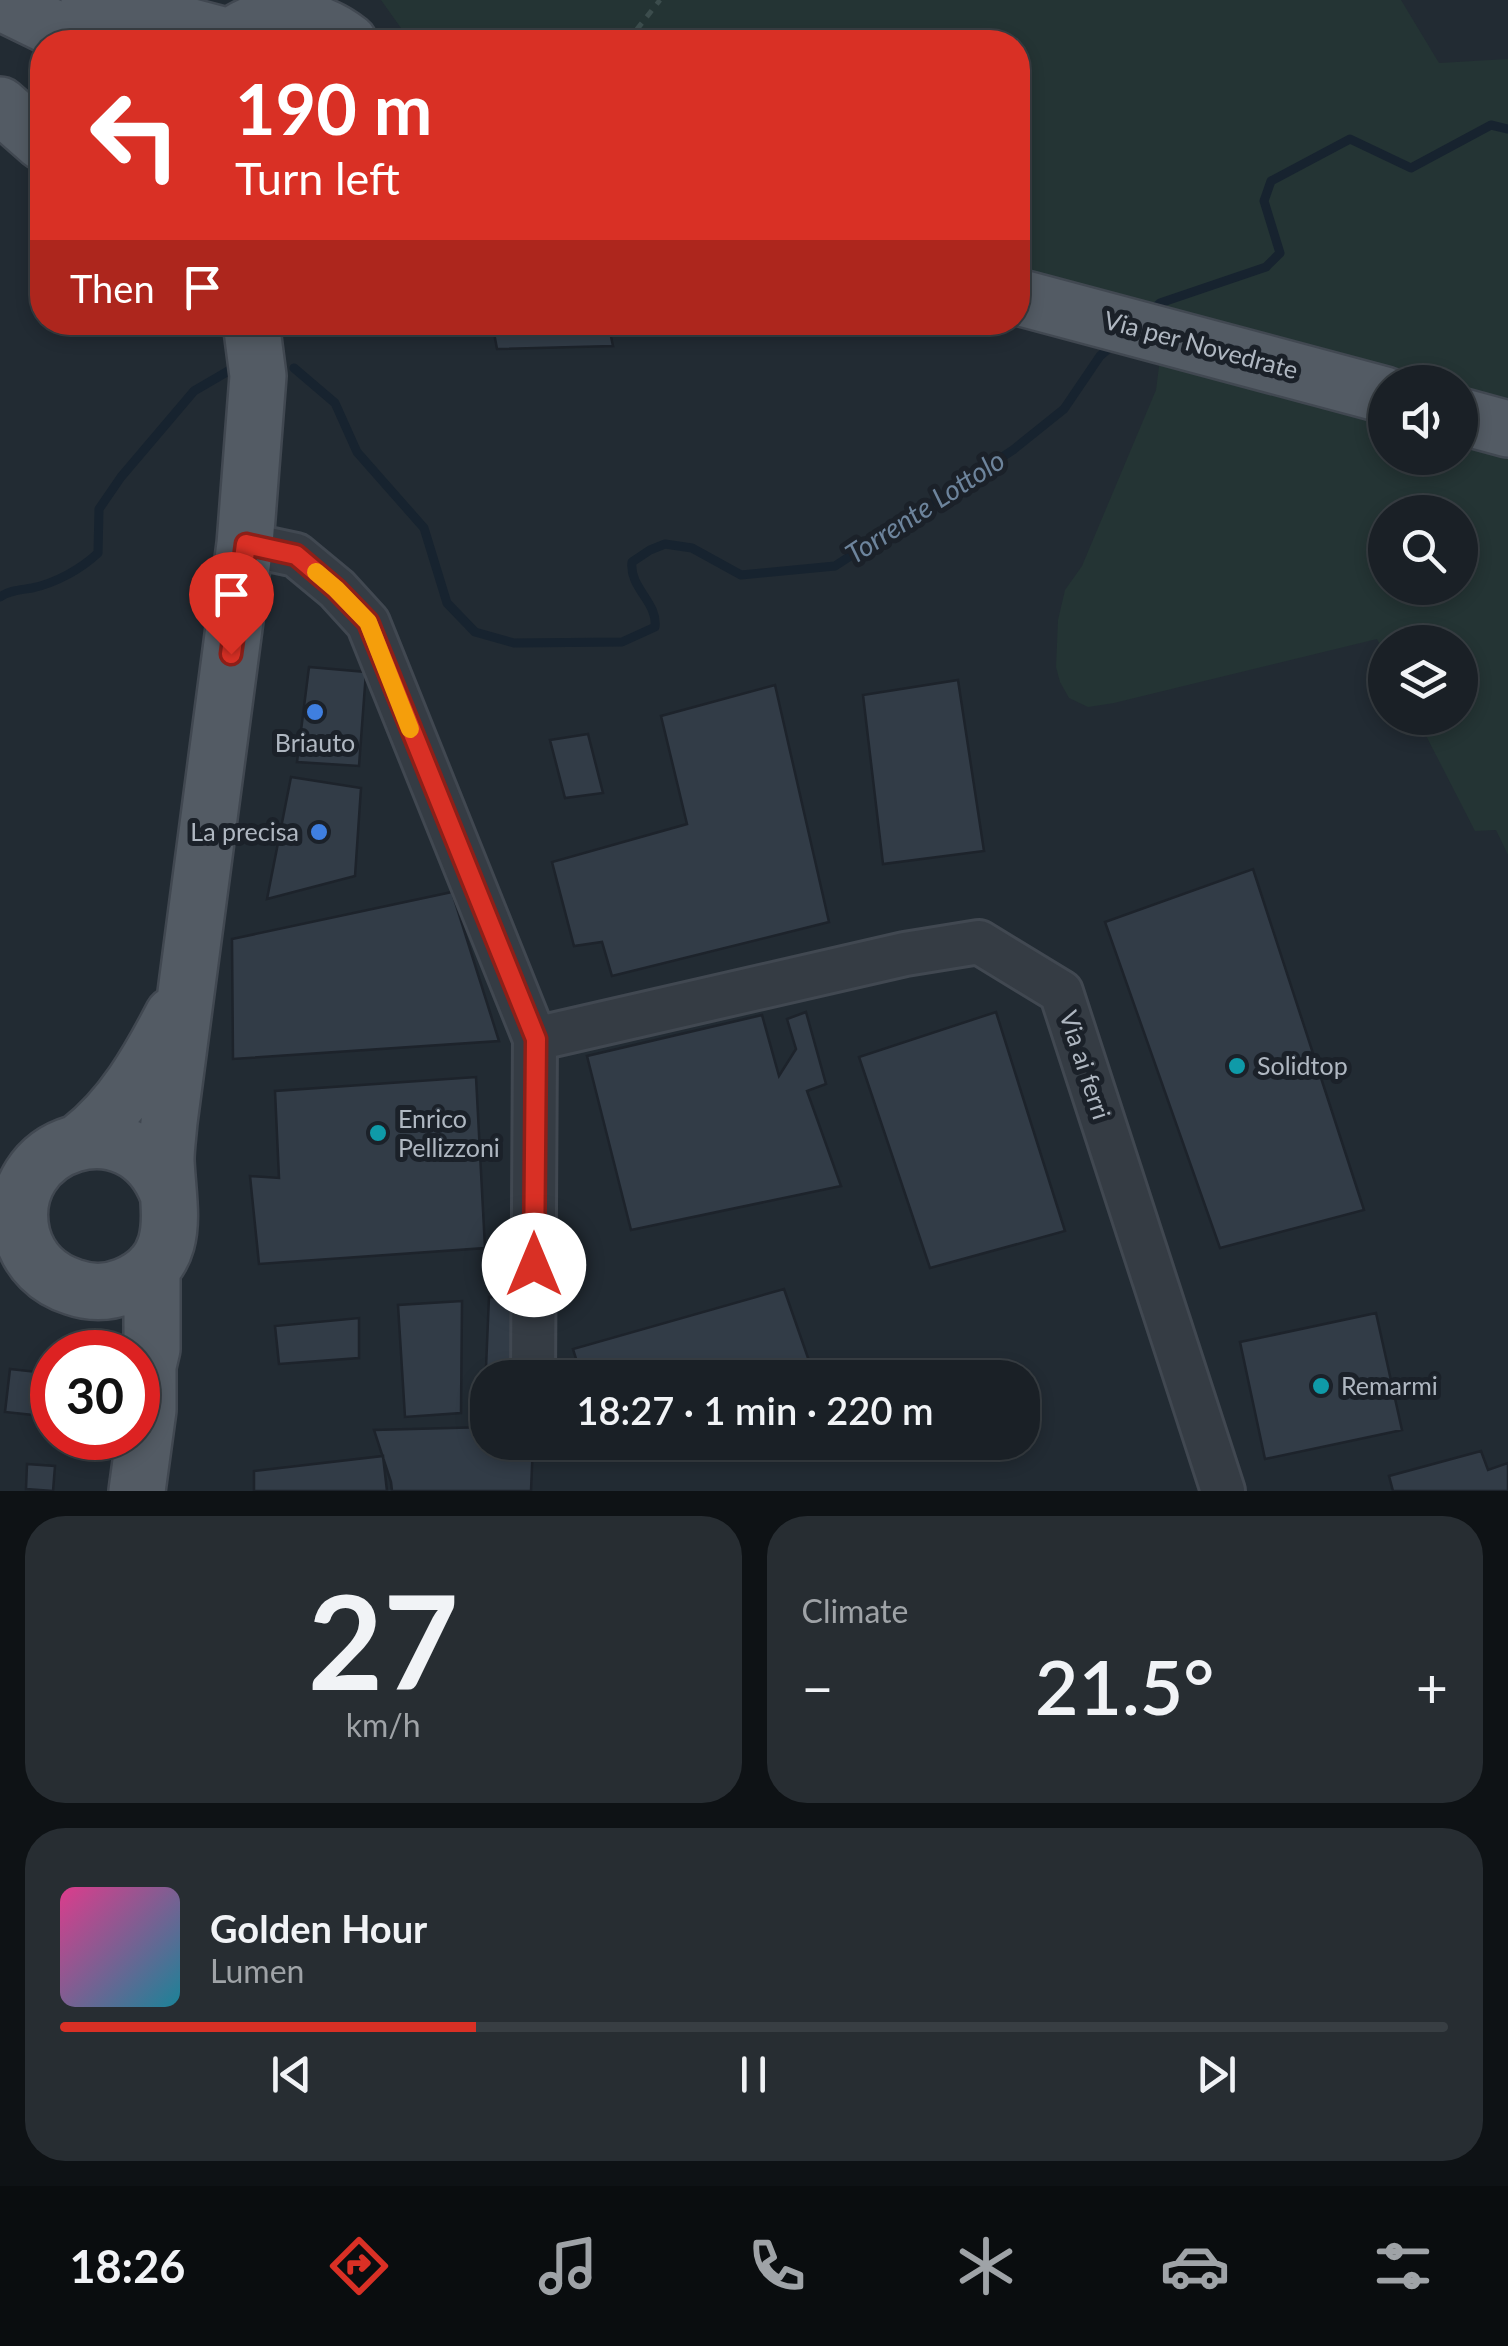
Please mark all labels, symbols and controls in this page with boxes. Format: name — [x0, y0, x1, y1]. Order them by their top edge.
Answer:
text: 190 m — [235, 66, 432, 150]
icon: left — [70, 70, 200, 200]
text: Turn left — [235, 151, 400, 205]
icon: arrive — [175, 260, 230, 315]
text: Then — [70, 265, 155, 311]
street label: Via per Novedrate — [1101, 304, 1301, 384]
map controls — [1368, 365, 1478, 735]
button: sound — [1368, 365, 1478, 475]
water label: Torrente Lottolo — [838, 442, 1010, 570]
button: search — [1368, 495, 1478, 605]
pin — [189, 552, 274, 655]
icon: arrive — [204, 567, 259, 622]
button: layers — [1368, 625, 1478, 735]
marker: Briauto — [304, 701, 326, 723]
place label: Briauto — [275, 727, 355, 757]
place label: La precisa — [190, 816, 299, 846]
marker: La precisa — [308, 821, 330, 843]
street label: Via ai ferri — [1054, 1007, 1118, 1123]
place label: Solidtop — [1257, 1050, 1348, 1080]
marker: Solidtop — [1226, 1055, 1248, 1077]
place label: Enrico Pellizzoni — [398, 1103, 500, 1162]
marker: Enrico Pellizzoni — [367, 1122, 389, 1144]
position arrow — [482, 1213, 586, 1317]
speed limit sign: 30 — [30, 1330, 160, 1460]
place label: Remarmi — [1341, 1370, 1438, 1400]
marker: Remarmi — [1310, 1375, 1332, 1397]
text: 18:27 · 1 min · 220 m — [577, 1387, 933, 1433]
text: 27 — [308, 1562, 459, 1718]
text: Climate — [802, 1591, 908, 1630]
text: 21.5° — [1035, 1641, 1214, 1731]
text: − — [802, 1654, 833, 1720]
text: + — [1416, 1654, 1448, 1720]
text: km/h — [346, 1705, 421, 1744]
text: Golden Hour — [210, 1905, 427, 1951]
text: Lumen — [210, 1951, 304, 1990]
icon: previous — [264, 2047, 319, 2102]
icon: pause — [726, 2047, 781, 2102]
icon: next — [1189, 2047, 1244, 2102]
icon: directions — [324, 2231, 394, 2301]
icon: music — [533, 2231, 603, 2301]
icon: phone — [742, 2231, 812, 2301]
icon: climate — [951, 2231, 1021, 2301]
icon: car — [1160, 2231, 1230, 2301]
icon: filters — [1368, 2231, 1438, 2301]
text: 18:26 — [69, 2239, 185, 2293]

